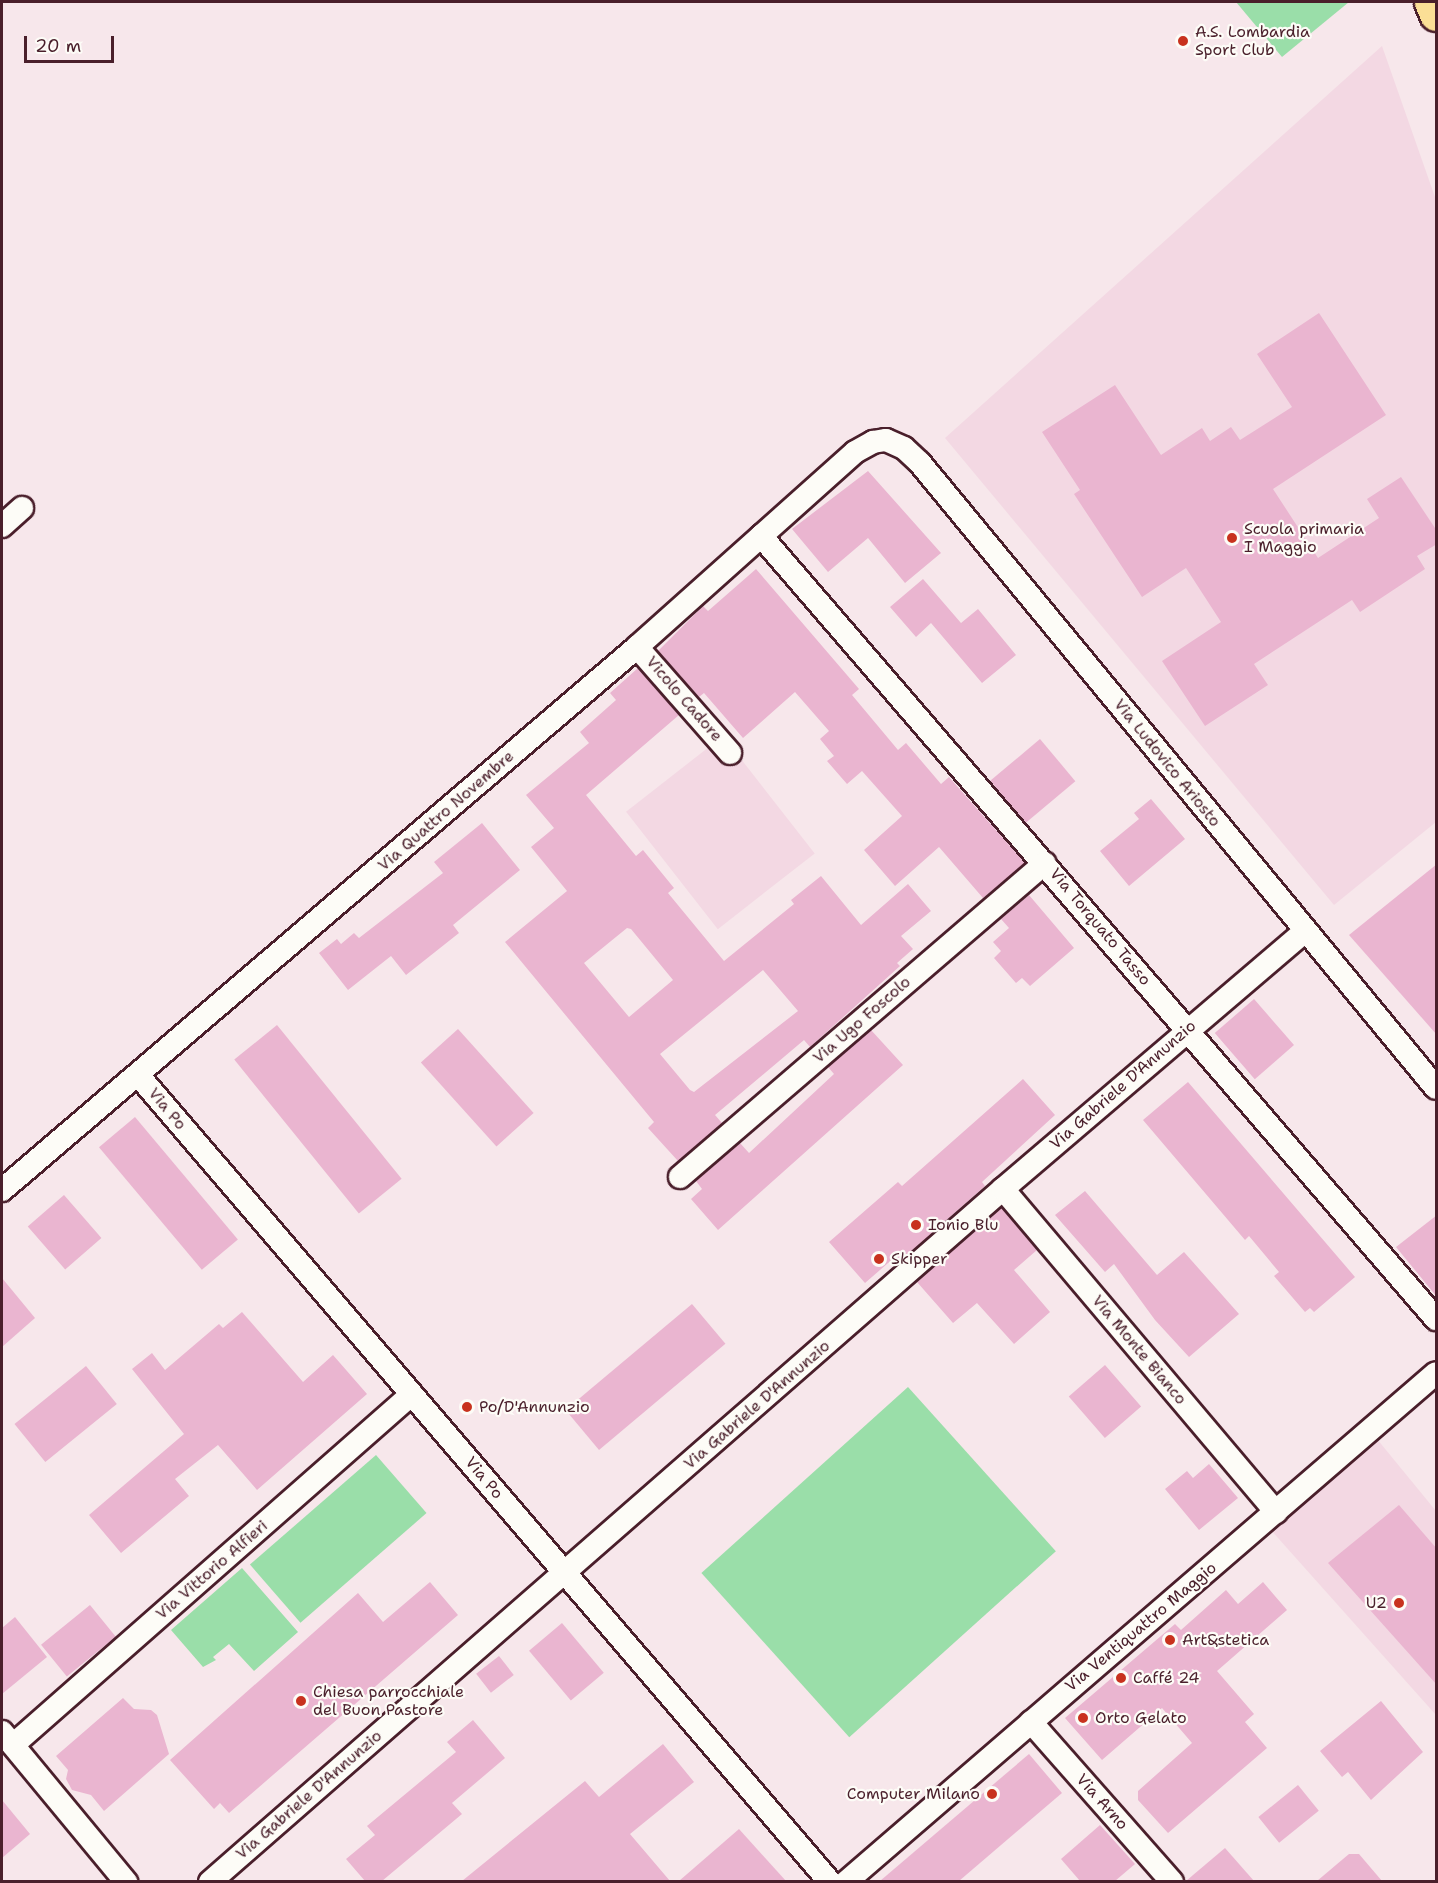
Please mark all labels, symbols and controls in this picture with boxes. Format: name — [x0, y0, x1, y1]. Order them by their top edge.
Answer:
place label: A.S. Lombardia Sport Club — [1195, 22, 1310, 60]
scale bar — [27, 24, 117, 62]
text: 20 m — [35, 34, 81, 58]
marker: A.S. Lombardia Sport Club — [1176, 34, 1190, 48]
place label: Scuola primaria I Maggio — [1244, 519, 1364, 557]
marker: Scuola primaria I Maggio — [1225, 531, 1239, 545]
street label: Vicolo Cadore — [642, 652, 726, 746]
street label: Via Ludovico Ariosto — [1110, 695, 1224, 831]
street label: Via Quattro Novembre — [374, 747, 518, 875]
street label: Via Torquato Tasso — [1045, 864, 1155, 990]
street label: Via Ugo Foscolo — [809, 972, 915, 1068]
street label: Via Gabriele D'Annunzio — [1046, 1016, 1200, 1154]
street label: Via Po — [144, 1084, 190, 1134]
place label: Ionio Blu — [928, 1215, 998, 1235]
marker: Ionio Blu — [909, 1218, 923, 1232]
place label: Skipper — [891, 1249, 947, 1269]
marker: Skipper — [872, 1252, 886, 1266]
street label: Via Monte Bianco — [1088, 1291, 1190, 1409]
street label: Via Gabriele D'Annunzio — [680, 1336, 834, 1474]
place label: Po/D'Annunzio — [479, 1397, 590, 1417]
marker: Po/D'Annunzio — [460, 1400, 474, 1414]
street label: Via Po — [461, 1453, 507, 1503]
street label: Via Vittorio Alfieri — [152, 1516, 272, 1624]
street label: Via Ventiquattro Maggio — [1061, 1558, 1221, 1696]
place label: U2 — [1366, 1593, 1387, 1613]
marker: U2 — [1392, 1596, 1406, 1610]
place label: Art&stetica — [1182, 1630, 1269, 1650]
marker: Art&stetica — [1163, 1633, 1177, 1647]
place label: Caffé 24 — [1133, 1668, 1200, 1688]
marker: Caffé 24 — [1114, 1671, 1128, 1685]
place label: Chiesa parrocchiale del Buon Pastore — [313, 1682, 464, 1720]
marker: Chiesa parrocchiale del Buon Pastore — [294, 1694, 308, 1708]
place label: Orto Gelato — [1095, 1708, 1187, 1728]
marker: Orto Gelato — [1076, 1711, 1090, 1725]
street label: Via Gabriele D'Annunzio — [232, 1726, 386, 1864]
street label: Via Arno — [1072, 1770, 1132, 1834]
place label: Computer Milano — [847, 1784, 980, 1804]
marker: Computer Milano — [985, 1787, 999, 1801]

